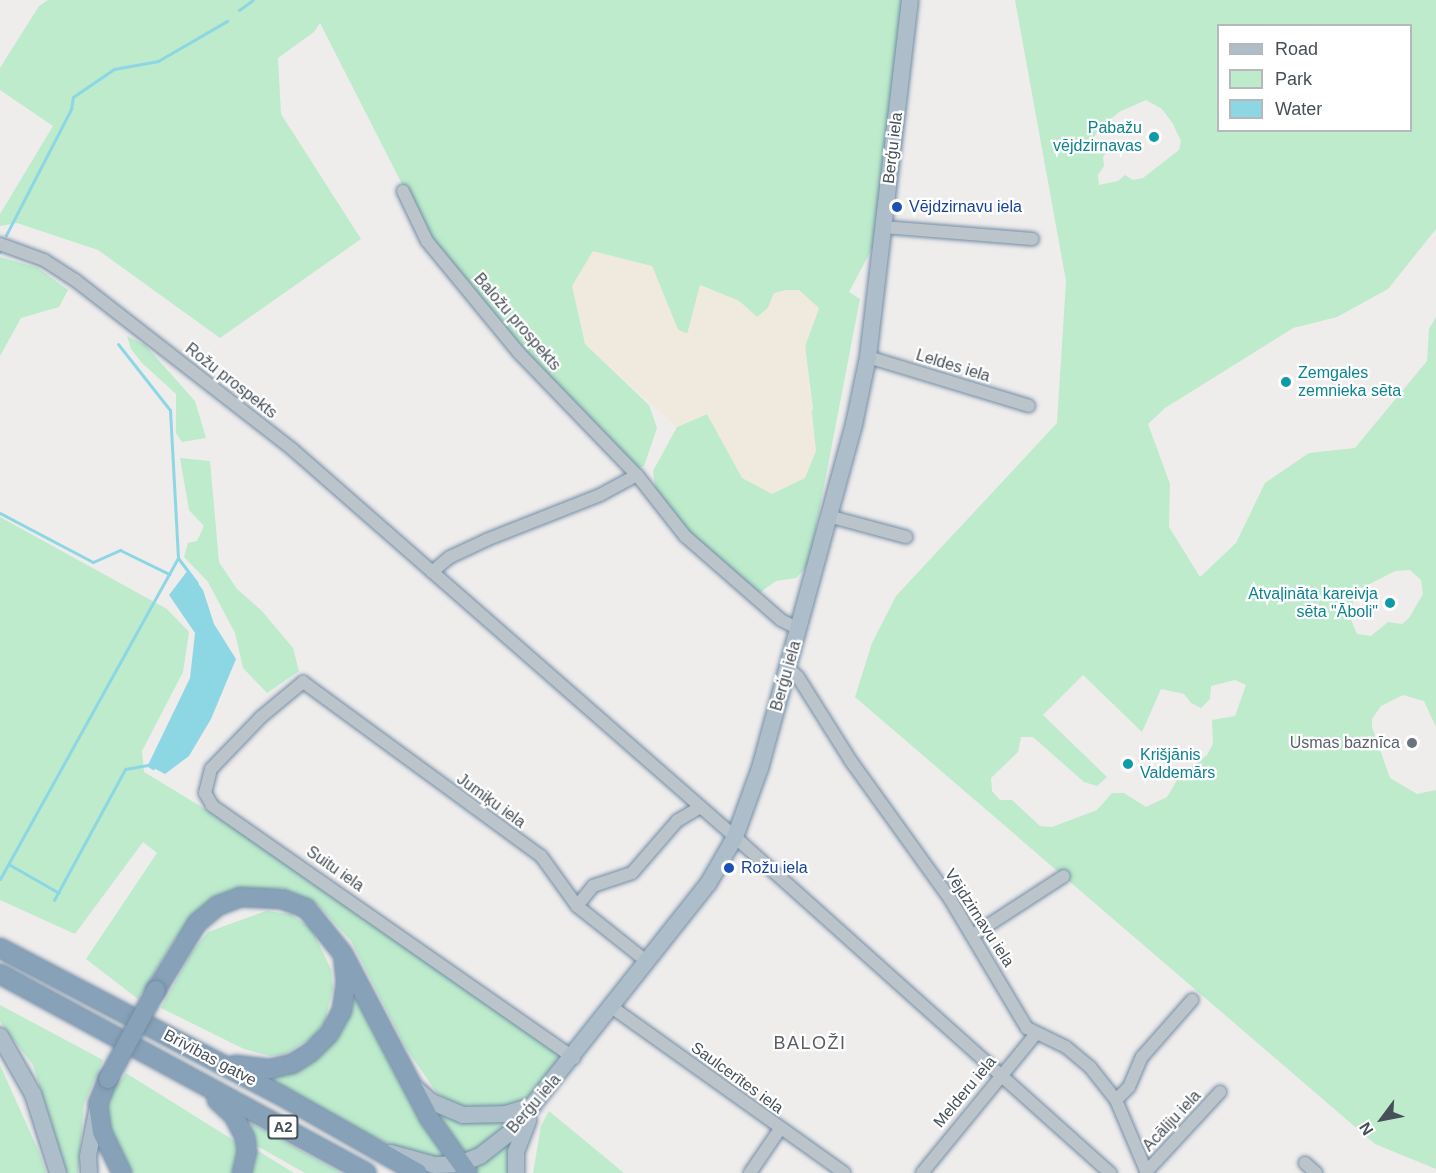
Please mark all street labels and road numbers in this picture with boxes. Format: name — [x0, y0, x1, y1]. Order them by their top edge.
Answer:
street label: Berģu iela — [879, 111, 907, 185]
street label: Baložu prospekts — [469, 269, 565, 375]
street label: Rožu prospekts — [181, 339, 281, 423]
street label: Leldes iela — [914, 346, 992, 386]
street label: Berģu iela — [767, 639, 805, 713]
street label: Jumiķu iela — [453, 770, 529, 832]
street label: Suitu iela — [303, 842, 367, 896]
street label: Vējdzirnavu iela — [940, 865, 1018, 971]
street label: Brīvības gatve — [160, 1026, 260, 1090]
street label: Saulcerītes iela — [687, 1038, 787, 1118]
street label: Melderu iela — [930, 1052, 1000, 1132]
street label: Berģu iela — [503, 1071, 565, 1137]
street label: Acāliju iela — [1139, 1086, 1205, 1156]
road number: A2 — [266, 1115, 300, 1139]

